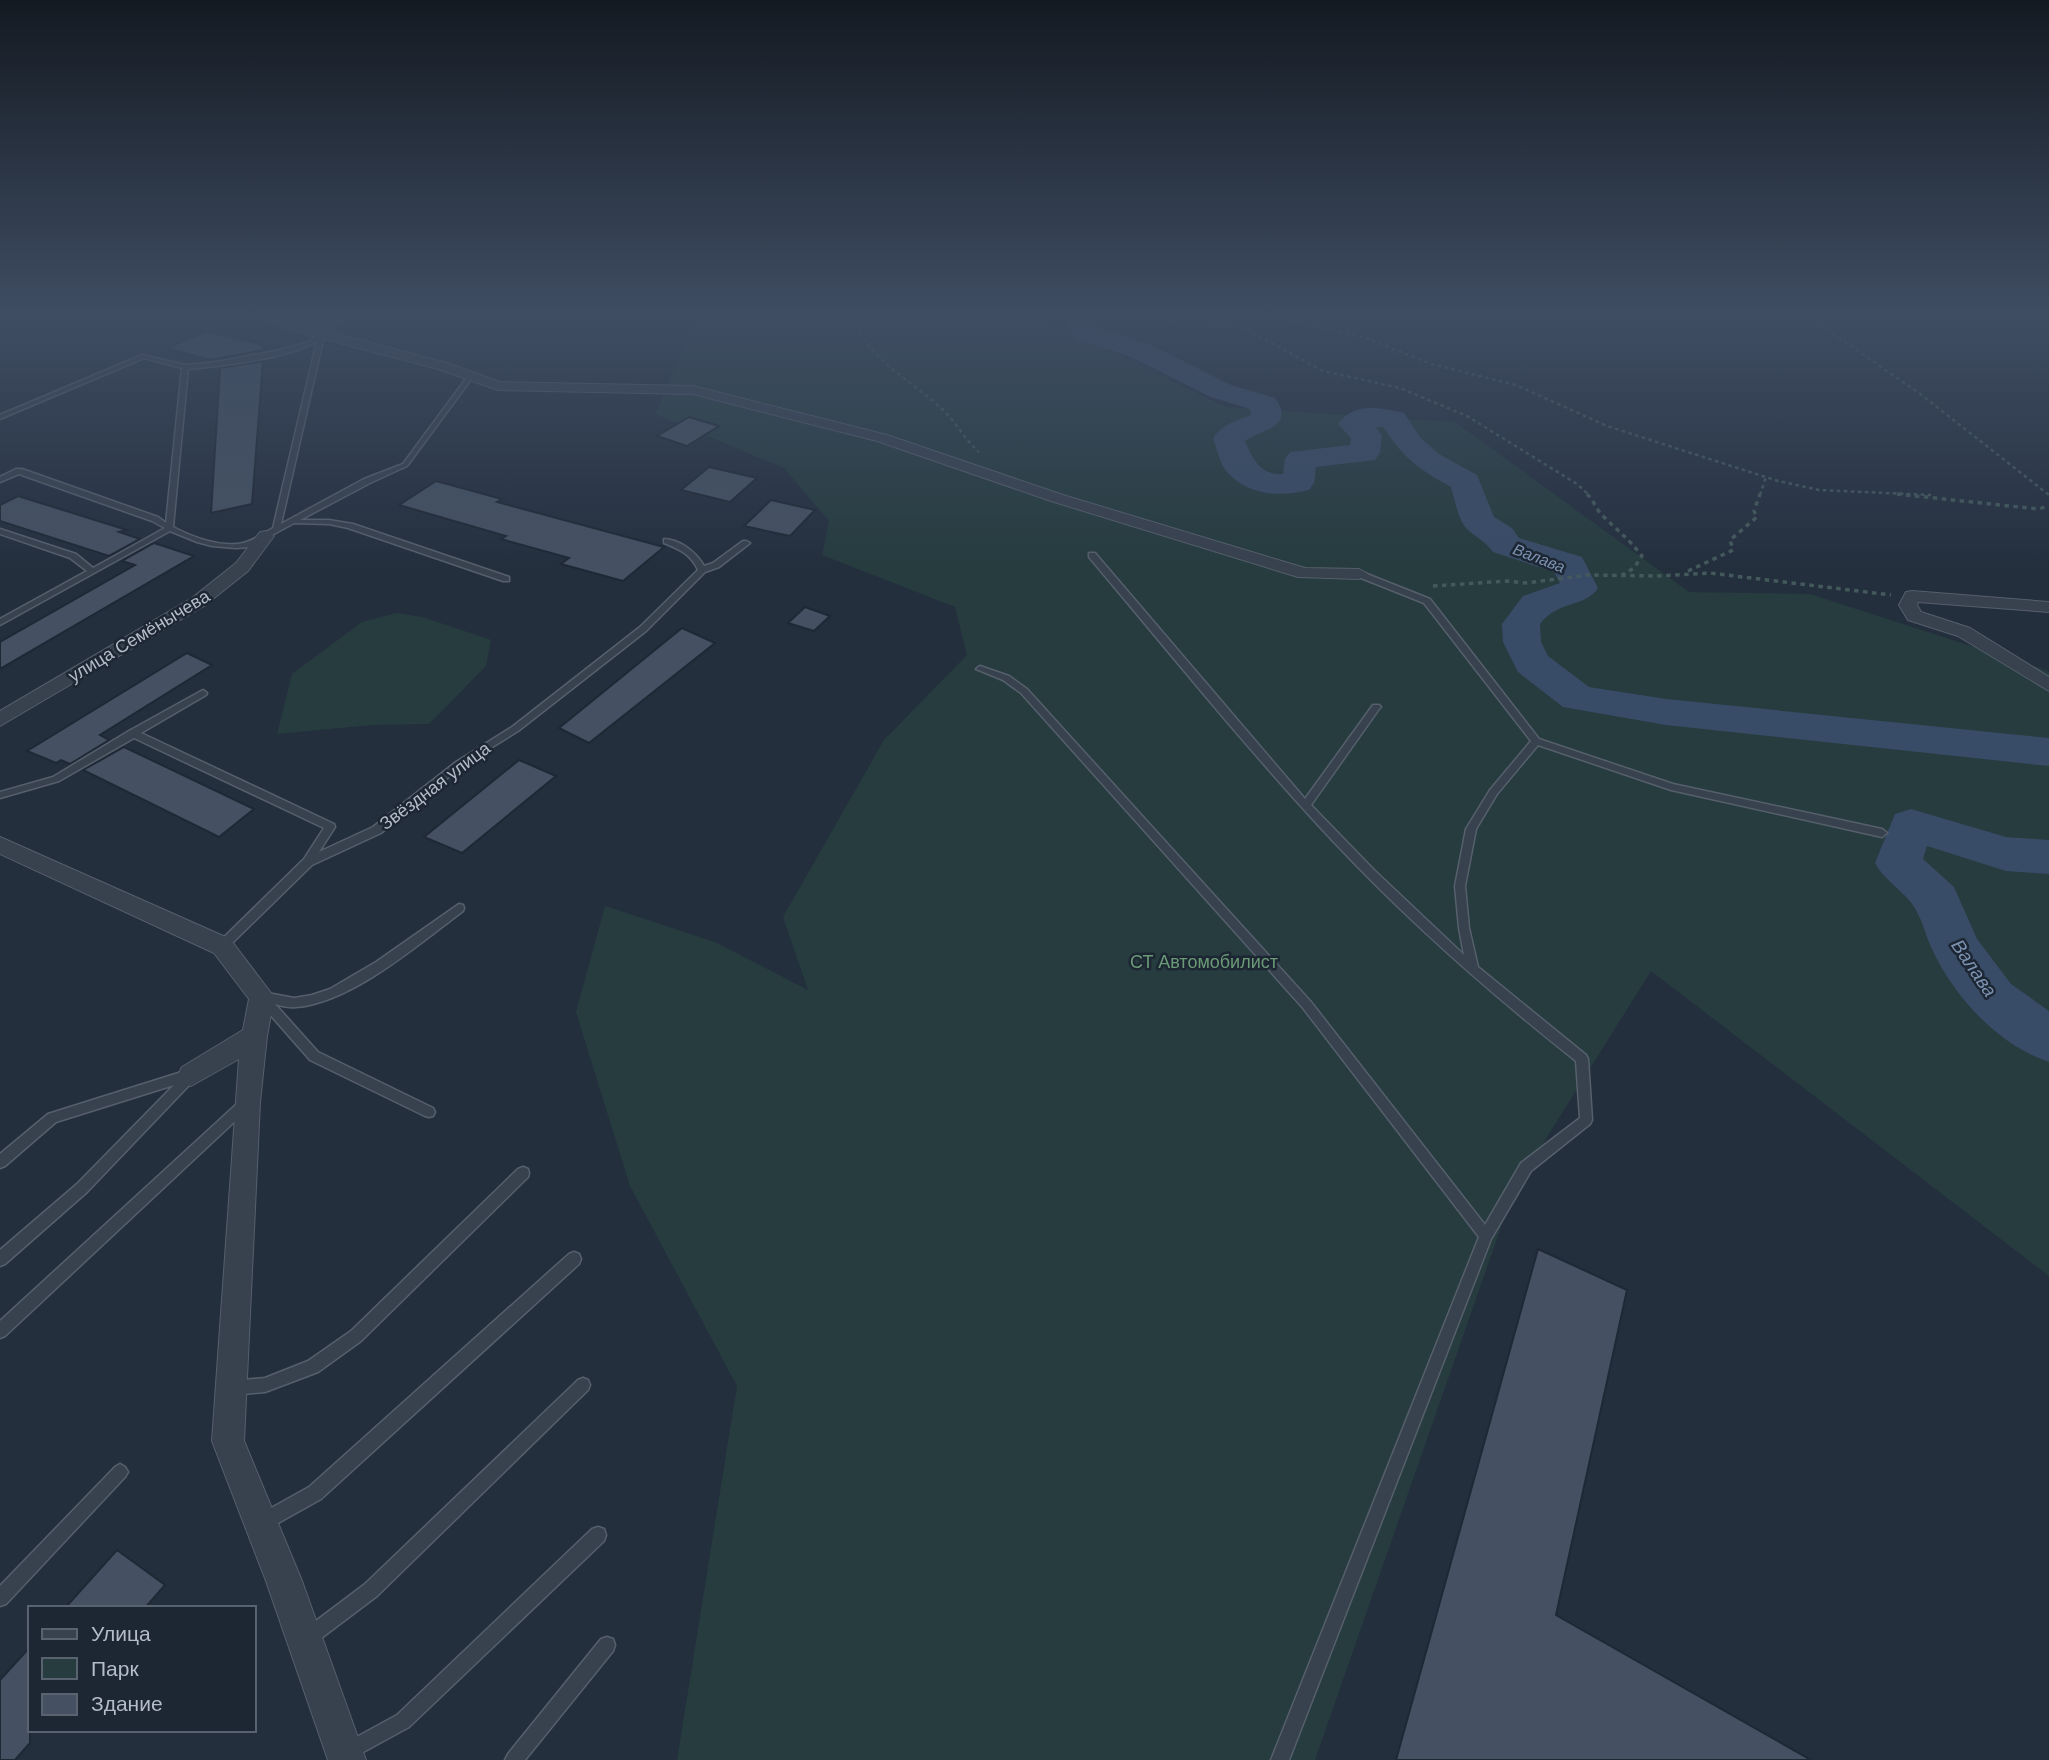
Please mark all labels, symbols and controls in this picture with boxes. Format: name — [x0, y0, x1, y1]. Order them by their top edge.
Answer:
water label: Валава — [1510, 538, 1568, 578]
street label: улица Семёнычева — [64, 584, 215, 688]
street label: Звёздная улица — [375, 736, 496, 836]
water label: Валава — [1946, 934, 2002, 1002]
park label: СТ Автомобилист — [1130, 950, 1278, 974]
legend — [28, 1606, 256, 1732]
text: Улица — [91, 1620, 151, 1648]
text: Парк — [91, 1655, 139, 1683]
text: Здание — [91, 1690, 163, 1718]

